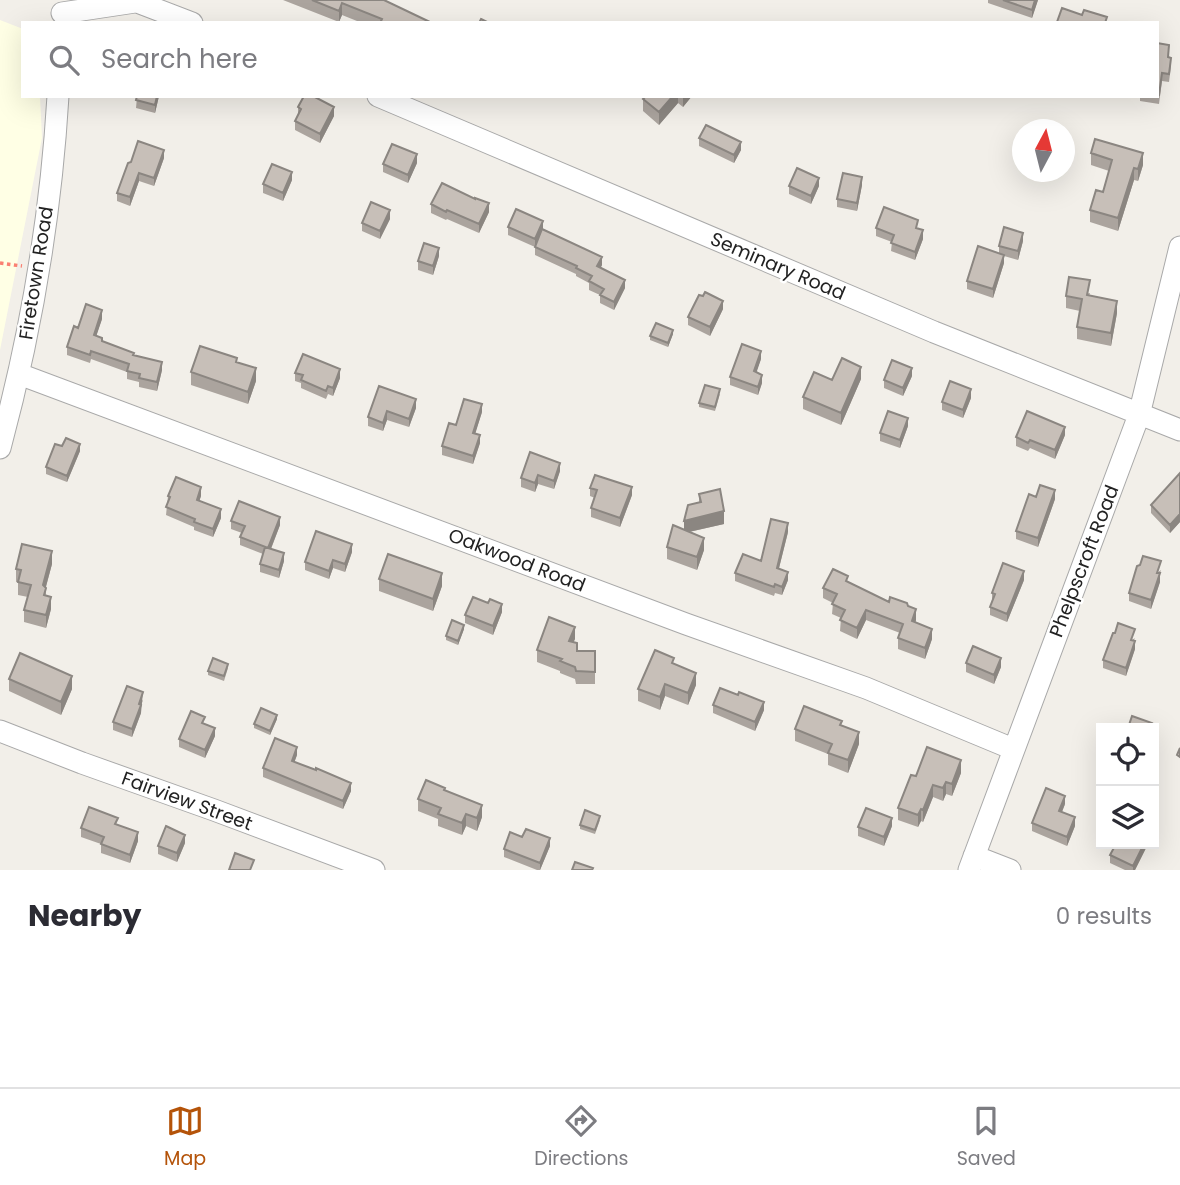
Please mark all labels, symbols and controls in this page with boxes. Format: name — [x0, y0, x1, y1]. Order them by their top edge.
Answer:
search box — [21, 21, 1159, 98]
icon: search — [45, 41, 83, 79]
text: Search here — [101, 41, 258, 77]
north arrow — [1012, 119, 1075, 182]
street label: Firetown Road — [12, 205, 60, 341]
street label: Seminary Road — [706, 225, 850, 307]
street label: Phelpscroft Road — [1043, 481, 1125, 641]
street label: Oakwood Road — [445, 521, 589, 599]
map controls — [1096, 723, 1159, 849]
button: locate — [1096, 723, 1159, 786]
street label: Fairview Street — [118, 765, 256, 837]
button: layers — [1096, 786, 1159, 849]
text: Nearby — [28, 894, 142, 937]
text: 0 results — [1056, 900, 1152, 932]
tab: Map — [164, 1102, 206, 1173]
tab: Directions — [534, 1102, 629, 1173]
tab: Saved — [957, 1102, 1016, 1173]

